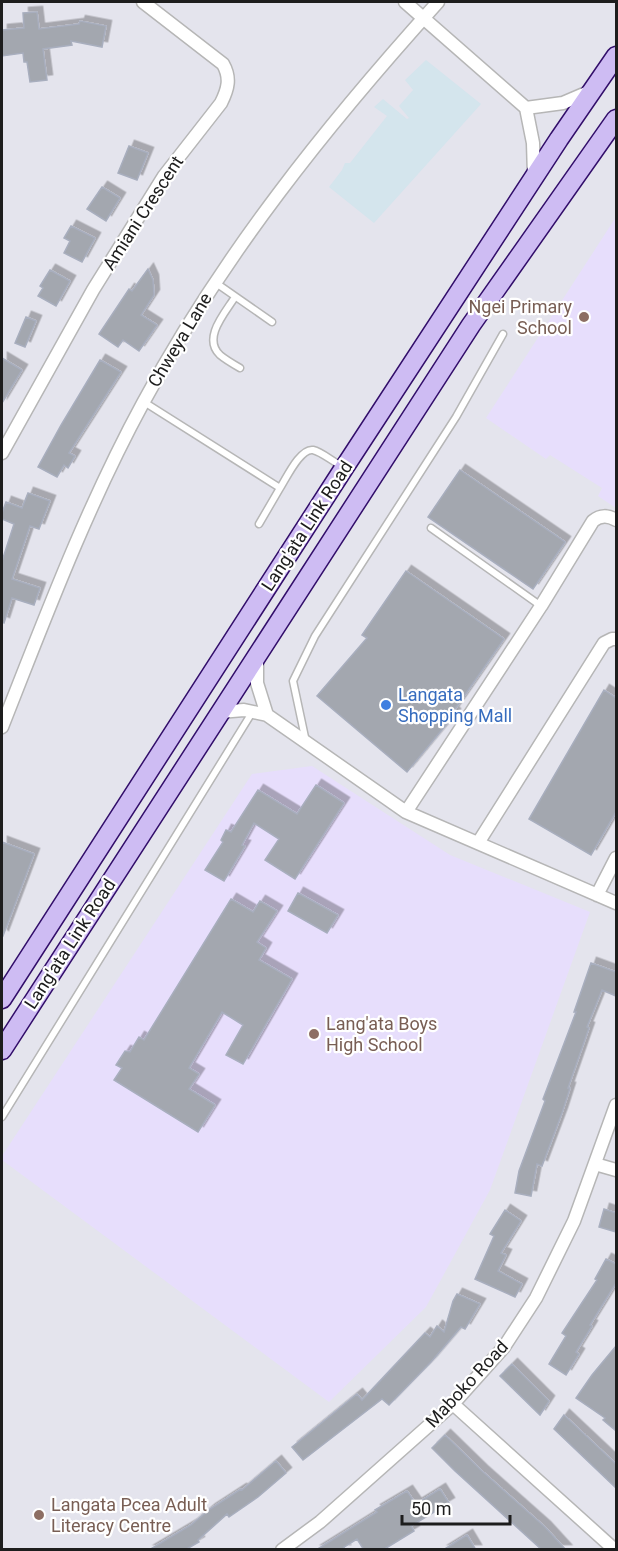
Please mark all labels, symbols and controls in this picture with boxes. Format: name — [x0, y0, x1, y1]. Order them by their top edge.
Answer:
street label: Amiani Crescent — [98, 152, 187, 274]
street label: Chweya Lane — [143, 289, 216, 391]
place label: Ngei Primary School — [468, 296, 572, 338]
marker: Ngei Primary School — [577, 310, 591, 324]
street label: Lang'ata Link Road — [257, 457, 357, 595]
place label: Langata Shopping Mall — [398, 684, 512, 726]
marker: Langata Shopping Mall — [379, 698, 393, 712]
street label: Lang'ata Link Road — [20, 875, 120, 1013]
place label: Lang'ata Boys High School — [326, 1013, 437, 1055]
marker: Lang'ata Boys High School — [307, 1027, 321, 1041]
street label: Maboko Road — [421, 1336, 512, 1431]
scale bar — [402, 1488, 510, 1526]
place label: Langata Pcea Adult Literacy Centre — [51, 1494, 207, 1536]
text: 50 m — [411, 1498, 451, 1519]
marker: Langata Pcea Adult Literacy Centre — [32, 1508, 46, 1522]

